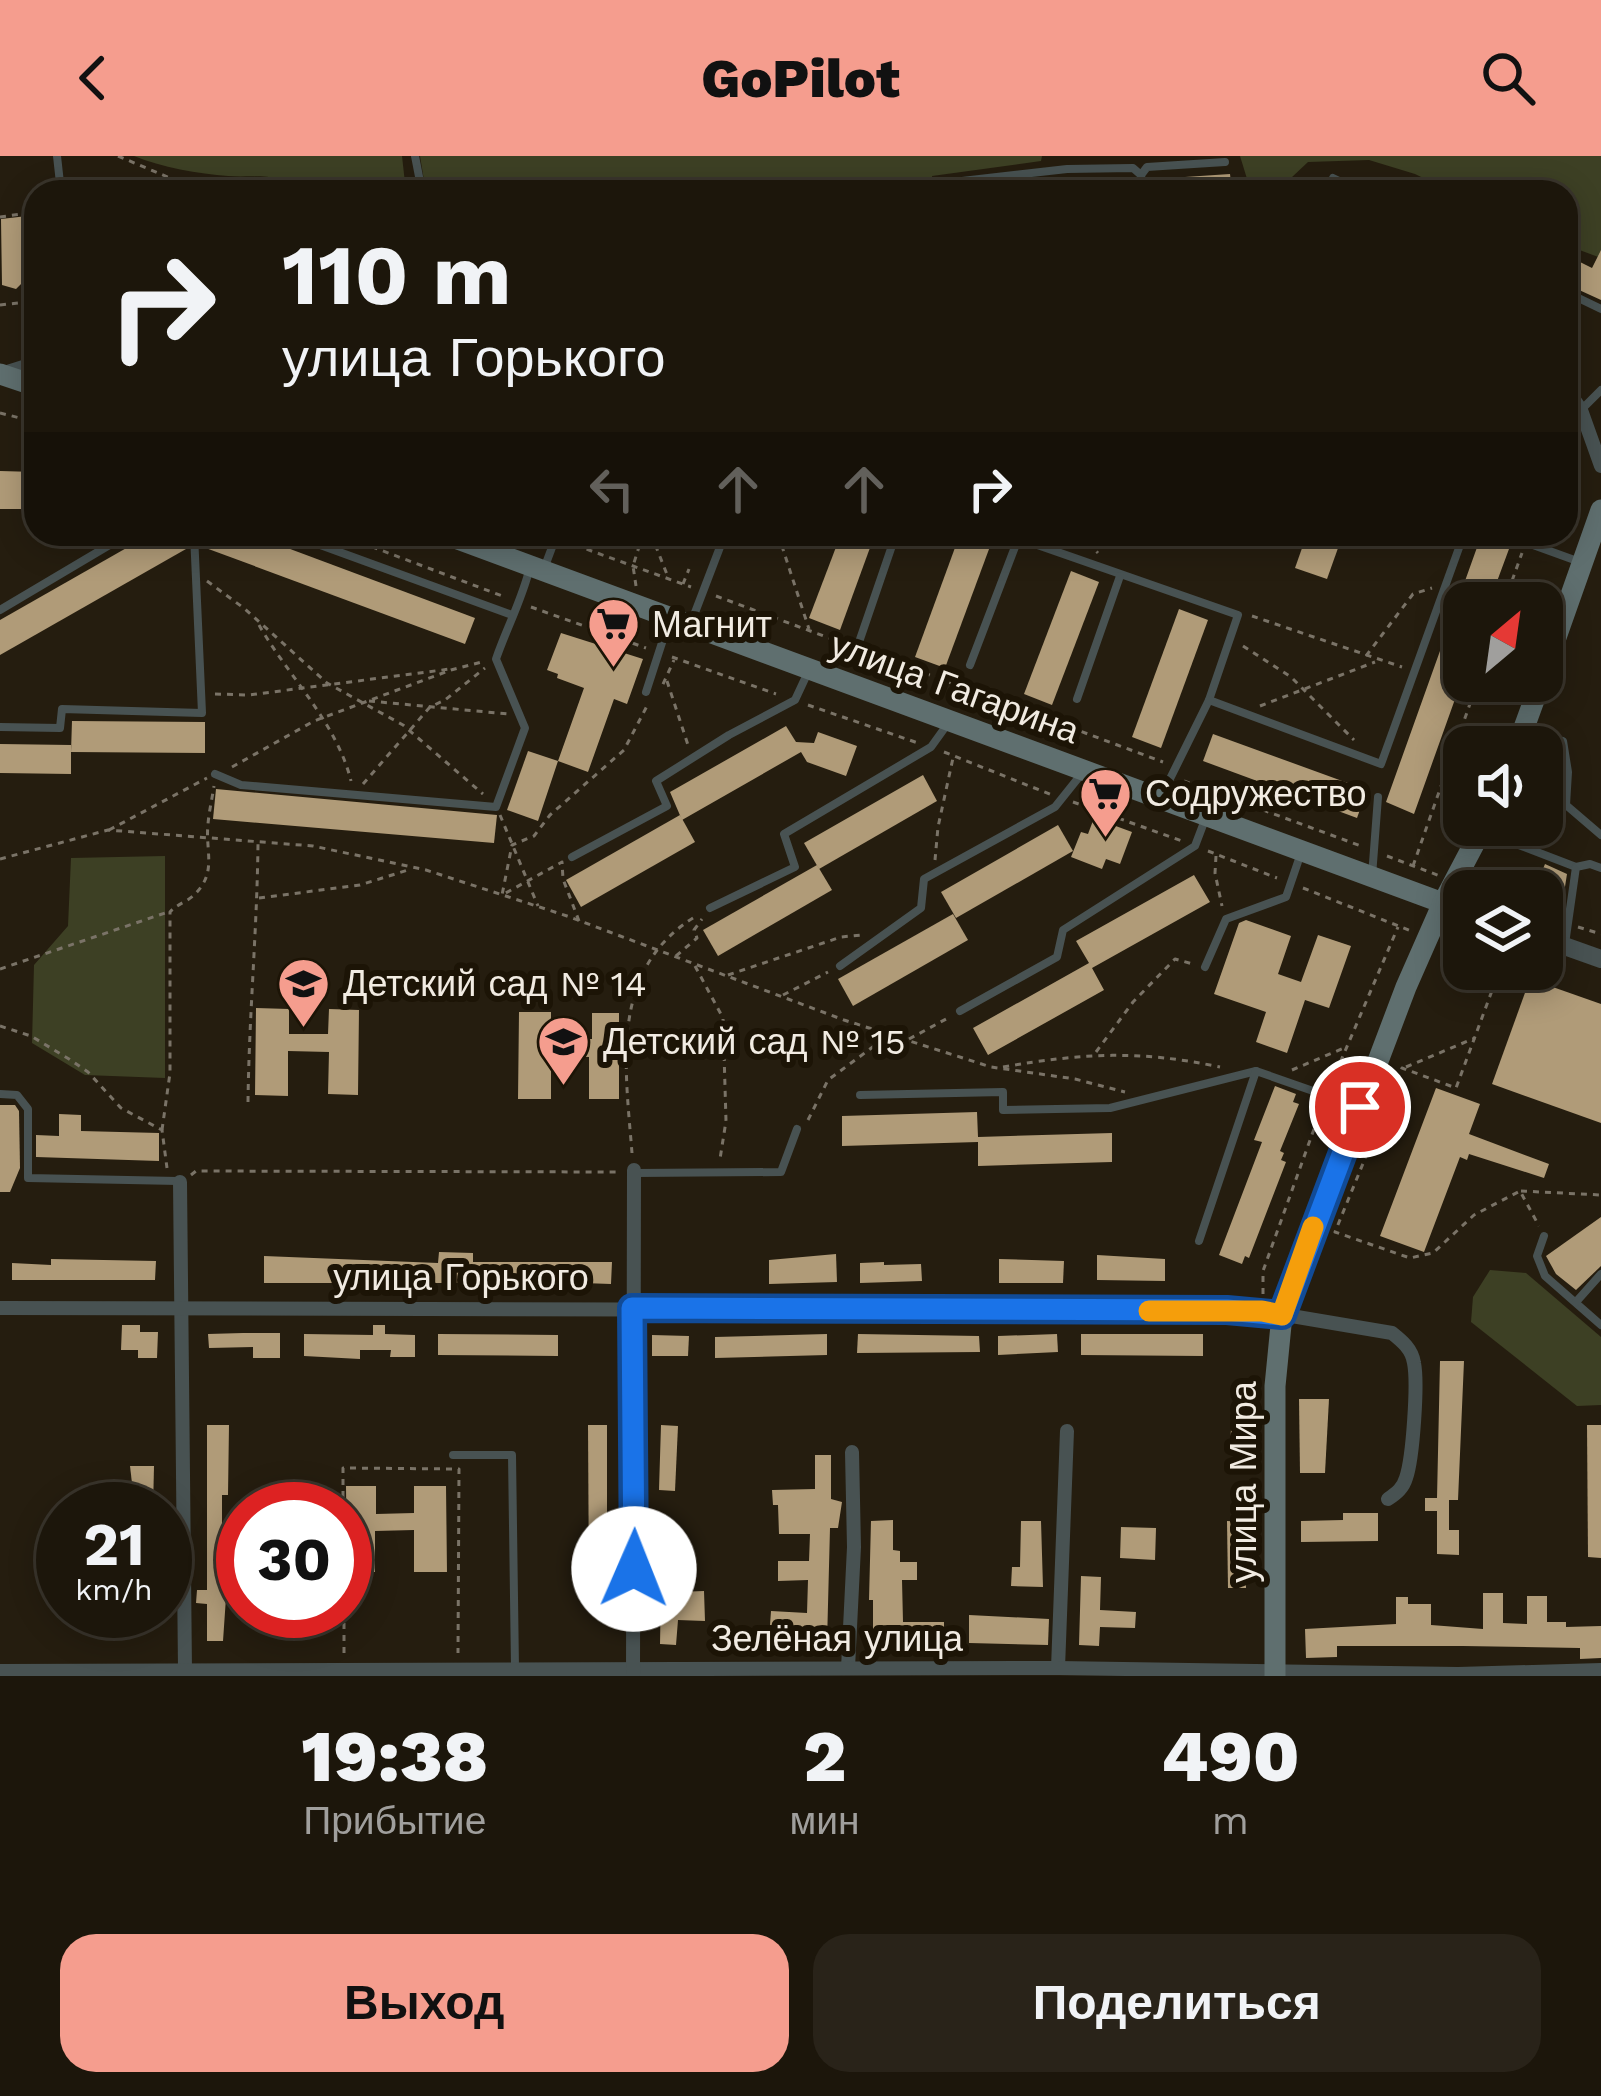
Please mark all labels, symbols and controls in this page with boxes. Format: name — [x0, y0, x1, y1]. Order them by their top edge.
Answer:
icon: back — [60, 45, 126, 111]
icon: search — [1475, 45, 1541, 111]
text: GoPilot — [701, 47, 900, 110]
text: 110 m — [282, 226, 512, 324]
icon: right — [84, 228, 240, 384]
text: улица Горького — [282, 326, 666, 389]
icon: left — [579, 456, 645, 522]
icon: ahead — [705, 456, 771, 522]
icon: ahead — [831, 456, 897, 522]
icon: right — [957, 456, 1023, 522]
north arrow — [1443, 582, 1563, 702]
map controls — [1443, 582, 1563, 990]
supermarket icon: Магнит — [585, 596, 641, 670]
place label: Магнит — [652, 604, 772, 646]
street label: улица Гагарина — [825, 624, 1085, 753]
button: sound — [1443, 726, 1563, 846]
supermarket icon: Содружество — [1078, 765, 1134, 839]
place label: Содружество — [1145, 773, 1367, 815]
button: layers — [1443, 870, 1563, 990]
school or university icon: Детский сад № 14 — [276, 955, 332, 1029]
place label: Детский сад № 14 — [343, 963, 647, 1005]
school or university icon: Детский сад № 15 — [536, 1013, 592, 1087]
place label: Детский сад № 15 — [603, 1021, 906, 1063]
pin — [1309, 1056, 1411, 1158]
icon: arrive — [1327, 1074, 1393, 1140]
street label: улица Горького — [333, 1257, 589, 1299]
street label: улица Мира — [1223, 1380, 1265, 1583]
speed limit sign: 30 — [216, 1482, 372, 1638]
position arrow — [571, 1506, 697, 1632]
text: 21 — [83, 1509, 145, 1580]
text: km/h — [75, 1572, 153, 1607]
street label: Зелёная улица — [711, 1618, 964, 1660]
text: 19:38 — [301, 1714, 488, 1798]
text: 2 — [803, 1714, 846, 1798]
text: 490 — [1161, 1714, 1300, 1798]
text: Прибытие — [303, 1798, 486, 1843]
text: мин — [789, 1798, 860, 1843]
text: m — [1212, 1798, 1249, 1843]
button: Выход — [60, 1934, 789, 2072]
button: Поделиться — [813, 1934, 1541, 2072]

